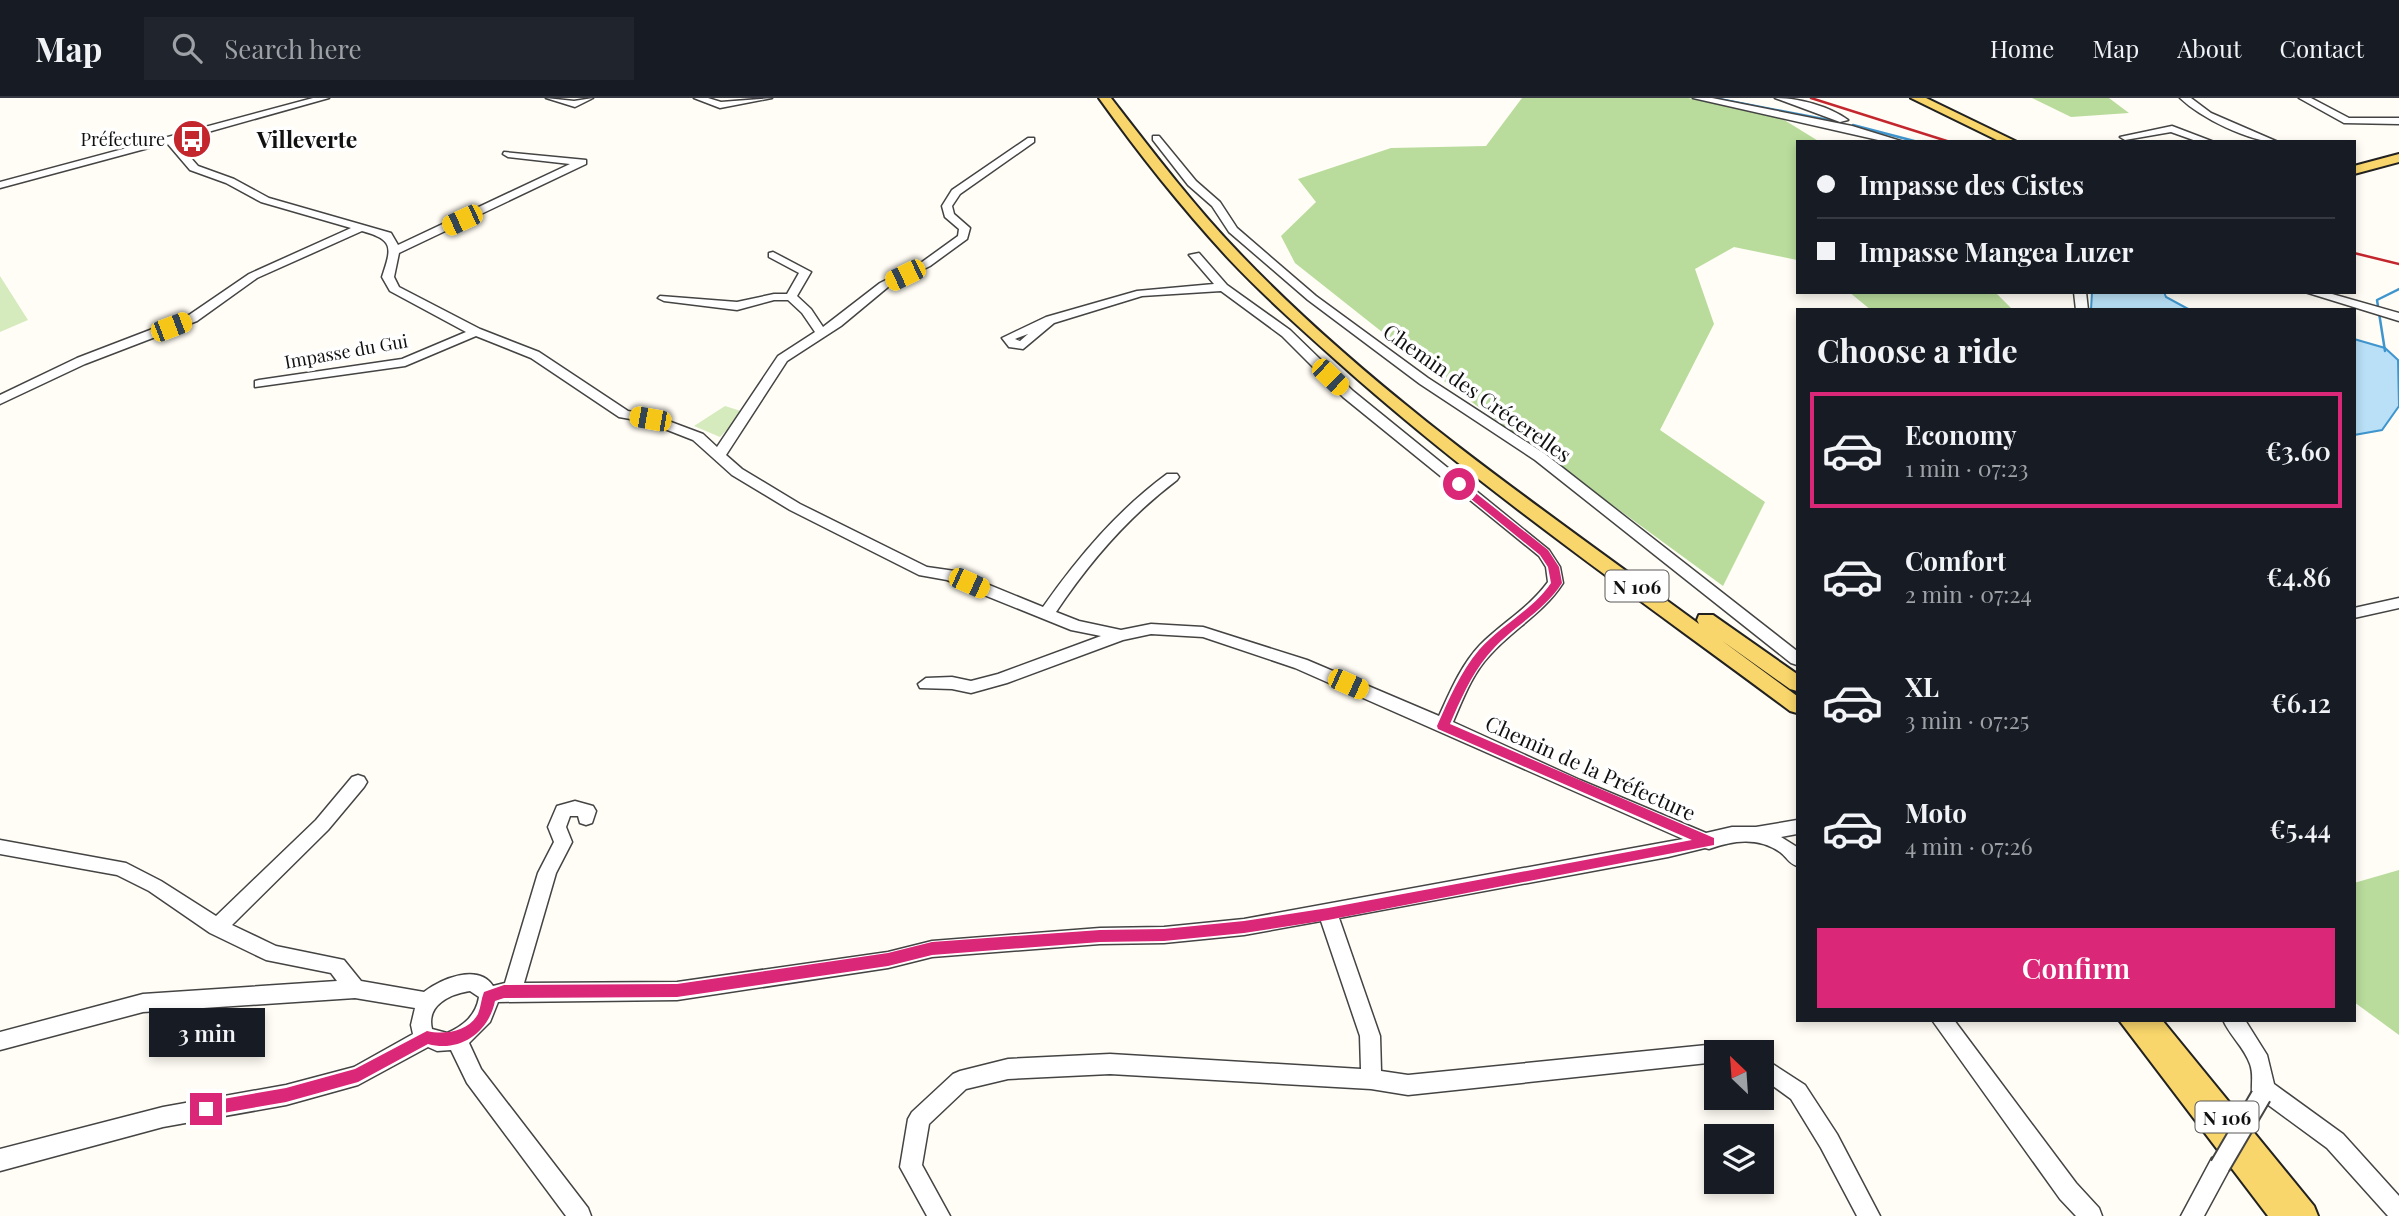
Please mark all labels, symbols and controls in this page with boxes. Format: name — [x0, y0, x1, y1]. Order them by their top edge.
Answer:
search box — [144, 17, 634, 80]
text: Map — [35, 26, 102, 70]
icon: search — [168, 29, 206, 67]
text: Search here — [224, 31, 362, 66]
text: Home — [1990, 32, 2054, 64]
text: Map — [2092, 32, 2139, 64]
text: About — [2177, 32, 2241, 64]
text: Contact — [2279, 32, 2364, 64]
bus stop icon: Préfecture — [171, 118, 213, 160]
district label: Villeverte — [256, 123, 357, 154]
place label: Préfecture — [81, 127, 165, 151]
text: Impasse des Cistes — [1859, 167, 2084, 202]
car — [439, 202, 486, 238]
text: Impasse Mangea Luzer — [1859, 234, 2133, 269]
car — [882, 256, 929, 294]
car — [148, 310, 195, 344]
street label: Chemin des Crécerelles — [1378, 316, 1578, 468]
street label: Impasse du Gui — [282, 328, 410, 374]
text: Choose a ride — [1817, 328, 2018, 371]
car — [1308, 355, 1353, 399]
car — [628, 405, 673, 433]
text: Economy — [1905, 417, 2016, 452]
icon: car — [1821, 419, 1884, 482]
text: €3.60 — [2265, 433, 2331, 468]
text: 1 min · 07:23 — [1905, 452, 2028, 483]
route start — [1443, 468, 1475, 500]
text: Comfort — [1905, 543, 2006, 578]
icon: car — [1821, 545, 1884, 608]
text: €4.86 — [2266, 559, 2331, 594]
car — [946, 565, 993, 601]
road number: N 106 — [1606, 570, 1668, 601]
text: 2 min · 07:24 — [1905, 578, 2032, 609]
car — [1325, 666, 1372, 702]
text: XL — [1905, 669, 1939, 704]
icon: car — [1821, 671, 1884, 734]
text: €6.12 — [2271, 685, 2331, 720]
text: 3 min · 07:25 — [1905, 704, 2029, 735]
street label: Chemin de la Préfecture — [1481, 708, 1701, 826]
text: Moto — [1905, 795, 1967, 830]
icon: car — [1821, 797, 1884, 860]
text: €5.44 — [2270, 811, 2331, 846]
text: 4 min · 07:26 — [1905, 830, 2033, 861]
button: Confirm — [1817, 928, 2335, 1008]
callout: 3 min — [148, 1007, 264, 1056]
text: 3 min — [178, 1017, 236, 1048]
north arrow — [1704, 1040, 1774, 1110]
map controls — [1704, 1040, 1774, 1194]
route end — [190, 1093, 222, 1125]
road number: N 106 — [2196, 1102, 2258, 1133]
button: layers — [1704, 1124, 1774, 1194]

